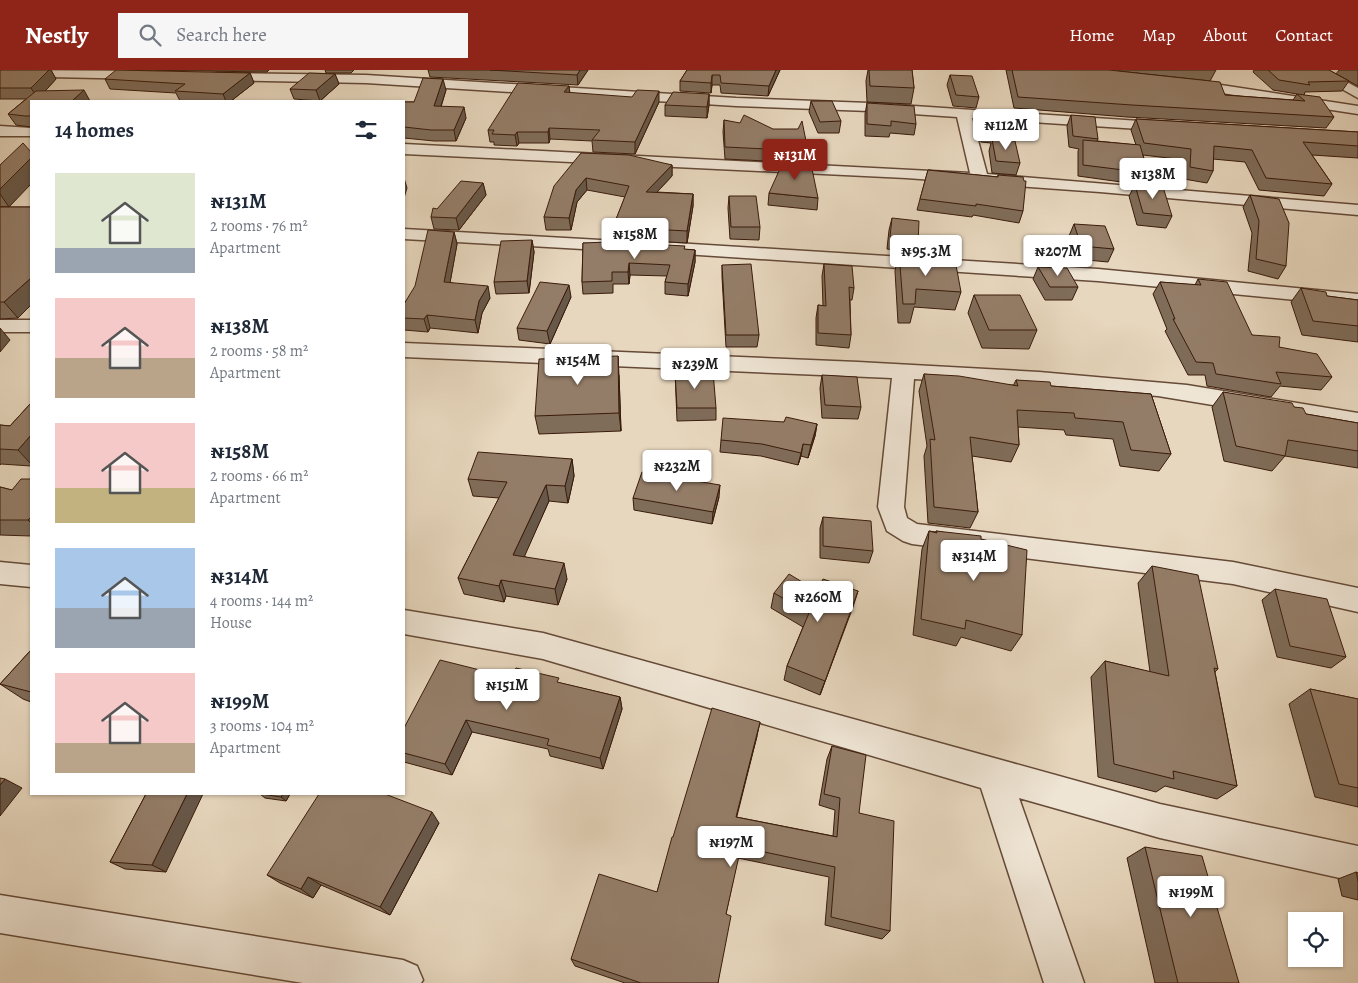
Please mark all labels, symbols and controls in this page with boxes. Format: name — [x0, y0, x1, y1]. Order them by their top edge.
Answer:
search box — [118, 13, 468, 58]
text: Nestly — [25, 19, 88, 51]
icon: search — [136, 21, 164, 49]
text: Search here — [176, 22, 267, 48]
text: Home — [1069, 23, 1114, 47]
text: Map — [1142, 23, 1175, 47]
text: About — [1203, 23, 1247, 47]
text: Contact — [1275, 23, 1333, 47]
pin: ₦112M — [971, 108, 1041, 151]
text: ₦112M — [984, 114, 1028, 136]
text: 14 homes — [55, 116, 134, 144]
icon: filters — [352, 116, 380, 144]
pin: ₦131M — [760, 138, 830, 181]
text: ₦131M — [773, 144, 817, 166]
pin: ₦138M — [1118, 158, 1188, 200]
text: ₦138M — [1130, 163, 1176, 185]
text: ₦131M — [210, 187, 267, 215]
icon: home — [95, 193, 155, 253]
text: 2 rooms · 76 m² — [210, 215, 308, 237]
pin: ₦158M — [600, 218, 670, 260]
text: ₦158M — [613, 223, 658, 245]
pin: ₦95.3M — [885, 234, 967, 277]
pin: ₦207M — [1023, 234, 1093, 277]
text: Apartment — [210, 237, 281, 259]
text: ₦95.3M — [901, 240, 951, 262]
text: ₦207M — [1034, 240, 1082, 262]
text: ₦138M — [210, 312, 269, 340]
icon: home — [95, 318, 155, 378]
text: 2 rooms · 58 m² — [210, 340, 308, 362]
pin: ₦154M — [543, 344, 613, 386]
pin: ₦239M — [660, 348, 730, 390]
text: ₦154M — [556, 349, 600, 371]
text: ₦239M — [672, 353, 718, 375]
text: Apartment — [210, 362, 281, 384]
text: ₦158M — [210, 437, 269, 465]
icon: home — [95, 443, 155, 503]
pin: ₦232M — [642, 450, 712, 492]
text: ₦232M — [653, 455, 701, 477]
text: 2 rooms · 66 m² — [210, 465, 308, 487]
text: Apartment — [210, 487, 281, 509]
pin: ₦314M — [939, 540, 1009, 582]
text: ₦314M — [952, 545, 996, 567]
text: ₦314M — [210, 562, 269, 590]
icon: home — [95, 568, 155, 628]
pin: ₦260M — [783, 580, 853, 623]
text: ₦260M — [794, 586, 842, 608]
text: 4 rooms · 144 m² — [210, 590, 313, 612]
text: House — [210, 612, 252, 634]
pin: ₦151M — [472, 668, 542, 711]
text: ₦151M — [485, 674, 529, 696]
text: ₦199M — [210, 687, 269, 715]
icon: home — [95, 693, 155, 753]
text: 3 rooms · 104 m² — [210, 715, 314, 737]
text: Apartment — [210, 737, 281, 759]
pin: ₦197M — [696, 826, 766, 868]
text: ₦197M — [709, 831, 753, 853]
pin: ₦199M — [1156, 876, 1226, 918]
text: ₦199M — [1168, 881, 1214, 903]
map controls — [1288, 912, 1343, 967]
button: locate — [1288, 912, 1343, 967]

